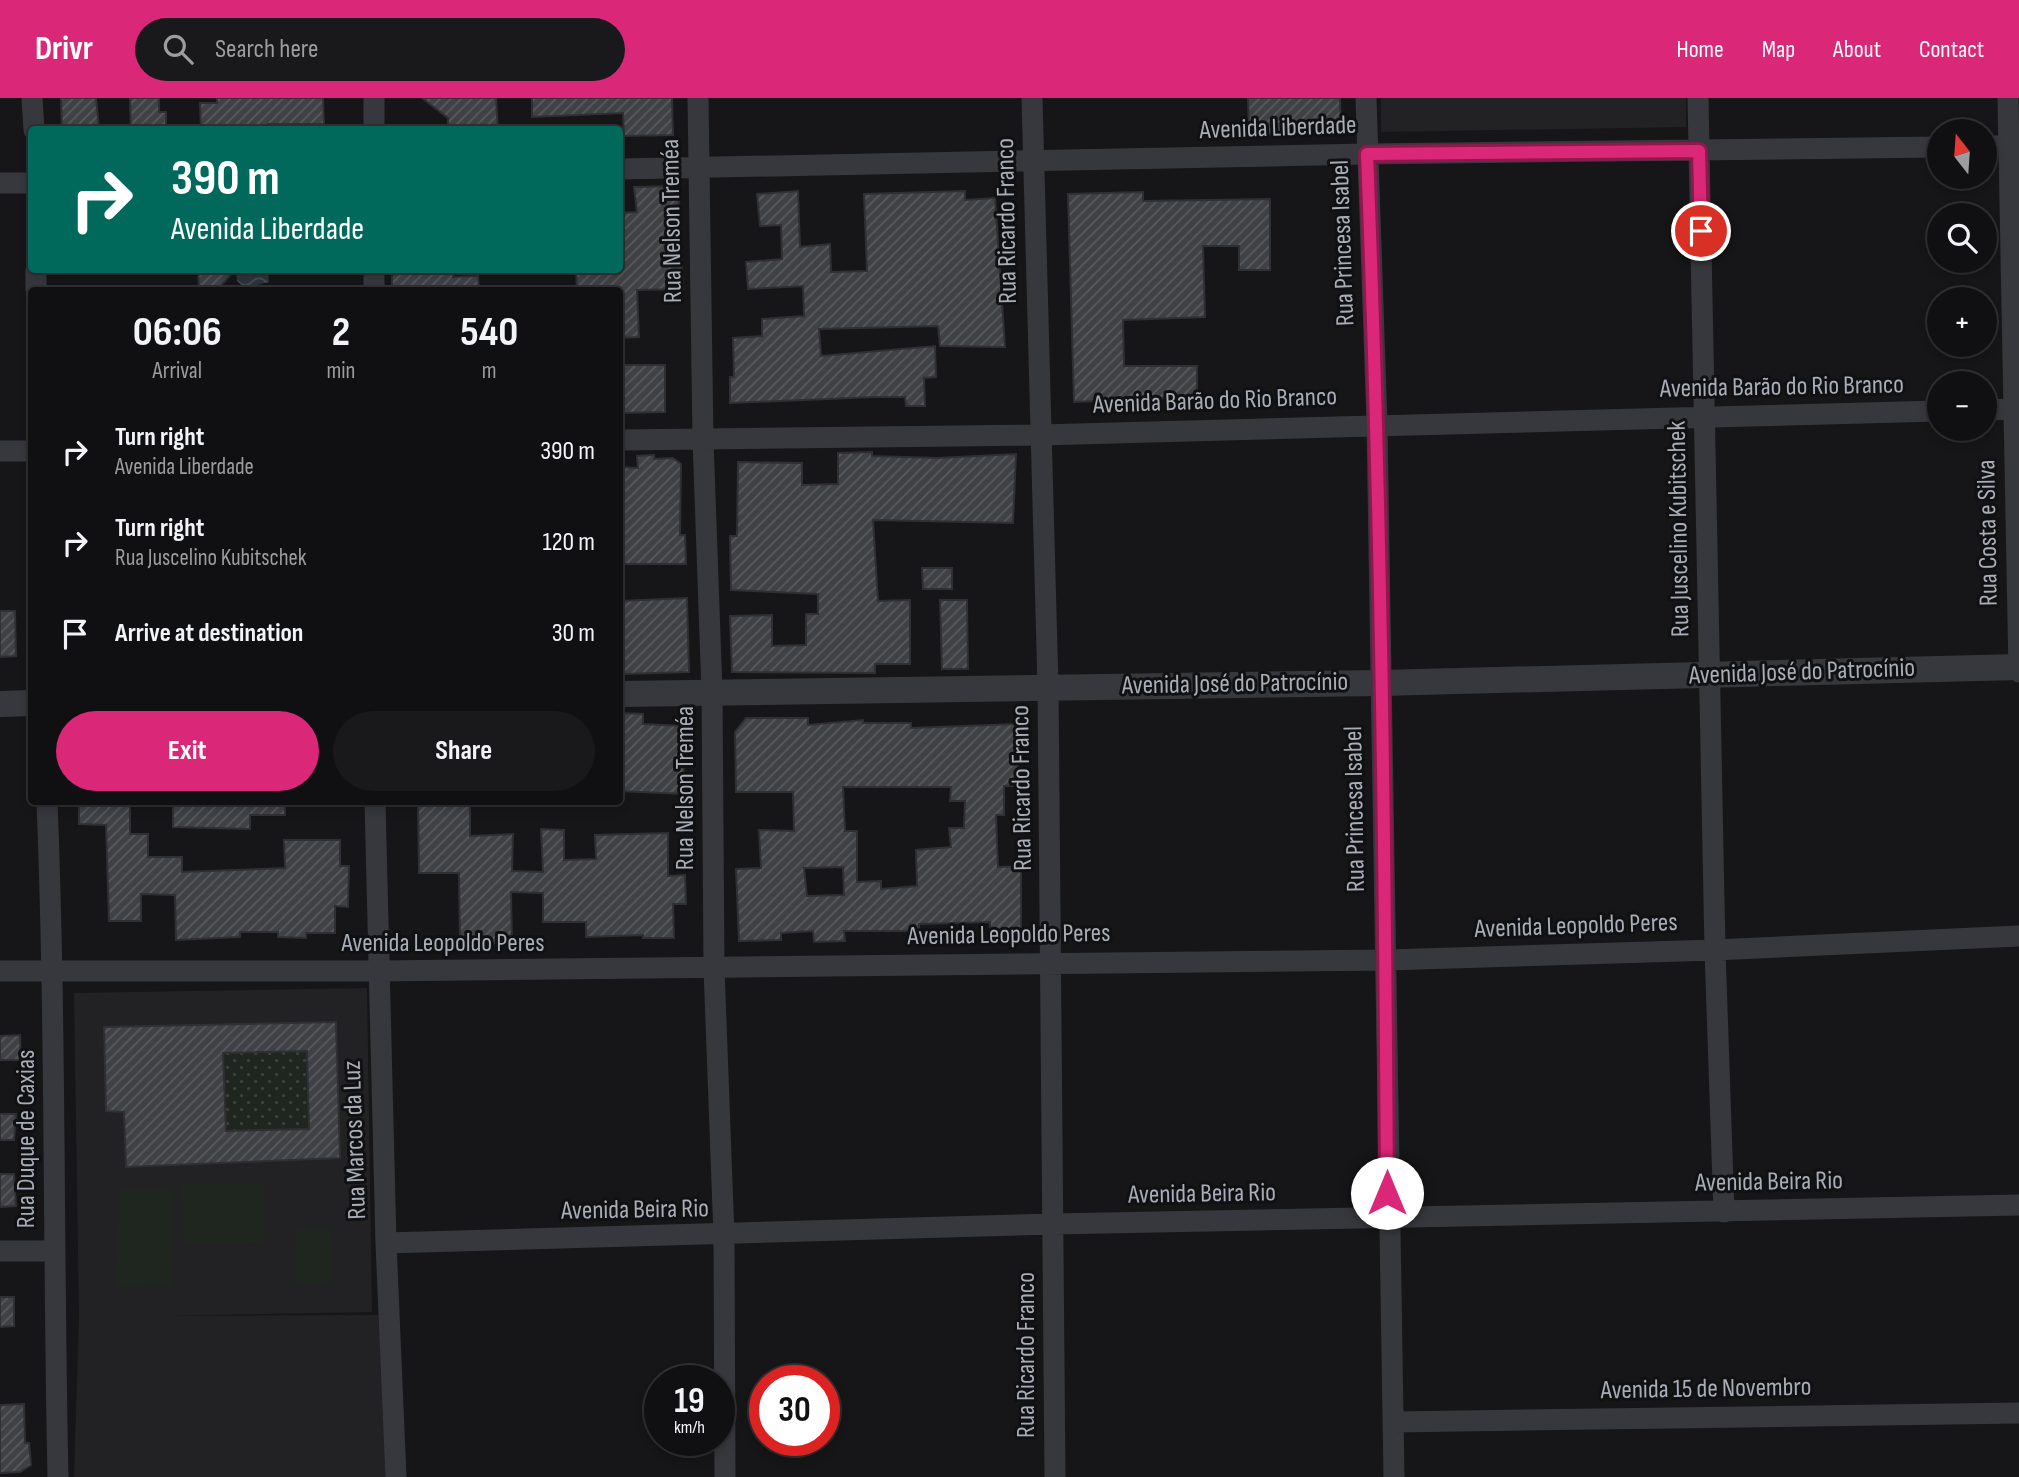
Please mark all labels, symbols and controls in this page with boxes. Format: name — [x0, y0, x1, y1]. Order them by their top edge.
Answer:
search box — [135, 18, 625, 81]
text: Drivr — [35, 29, 93, 69]
icon: search — [159, 30, 197, 68]
text: Search here — [215, 34, 318, 65]
text: Home — [1676, 35, 1724, 64]
text: Map — [1762, 35, 1795, 64]
text: About — [1833, 35, 1881, 64]
text: Contact — [1919, 35, 1984, 64]
street label: Avenida Liberdade — [1198, 110, 1357, 146]
north arrow — [1927, 119, 1997, 189]
map controls — [1927, 119, 1997, 441]
street label: Rua Ricardo Franco — [990, 138, 1024, 304]
street label: Rua Nelson Treméa — [655, 139, 689, 303]
text: 390 m — [171, 150, 280, 209]
icon: right — [56, 154, 147, 245]
street label: Rua Princesa Isabel — [1325, 159, 1361, 327]
pin — [1671, 201, 1731, 261]
button: search — [1927, 203, 1997, 273]
text: Avenida Liberdade — [171, 210, 364, 249]
icon: arrive — [1682, 212, 1720, 250]
button: + — [1927, 287, 1997, 357]
text: 06:06 — [133, 307, 222, 358]
text: 2 — [332, 307, 350, 358]
text: 540 — [460, 307, 518, 358]
text: Arrival — [153, 357, 202, 385]
text: min — [327, 357, 355, 385]
text: m — [482, 357, 497, 385]
street label: Avenida Barão do Rio Branco — [1659, 369, 1904, 405]
button: − — [1927, 371, 1997, 441]
street label: Avenida Barão do Rio Branco — [1091, 381, 1338, 421]
street label: Rua Juscelino Kubitschek — [1662, 420, 1696, 638]
text: Turn right — [115, 422, 204, 453]
icon: right — [56, 433, 94, 471]
text: 390 m — [540, 436, 595, 467]
text: Avenida Liberdade — [115, 453, 254, 481]
street label: Rua Costa e Silva — [1971, 459, 2005, 607]
text: Turn right — [115, 513, 204, 544]
icon: right — [56, 524, 94, 562]
text: 120 m — [542, 527, 595, 558]
text: Rua Juscelino Kubitschek — [115, 544, 307, 572]
icon: arrive — [56, 615, 94, 653]
text: Arrive at destination — [115, 618, 303, 649]
text: 30 m — [552, 618, 595, 649]
street label: Avenida José do Patrocínio — [1687, 653, 1916, 691]
street label: Avenida José do Patrocínio — [1121, 667, 1348, 701]
street label: Rua Ricardo Franco — [1005, 705, 1039, 871]
street label: Rua Nelson Treméa — [670, 706, 701, 870]
button: Exit — [56, 711, 319, 791]
button: Share — [333, 711, 595, 791]
street label: Rua Princesa Isabel — [1338, 726, 1372, 892]
street label: Avenida Leopoldo Peres — [1473, 907, 1678, 945]
street label: Avenida Leopoldo Peres — [906, 918, 1111, 952]
street label: Avenida Leopoldo Peres — [340, 928, 545, 959]
street label: Rua Duque de Caxias — [11, 1050, 42, 1228]
street label: Rua Marcos da Luz — [337, 1060, 373, 1220]
position arrow — [1350, 1156, 1424, 1230]
street label: Avenida Beira Rio — [1694, 1165, 1843, 1199]
street label: Avenida Beira Rio — [1127, 1177, 1276, 1211]
street label: Avenida Beira Rio — [560, 1193, 709, 1227]
street label: Rua Ricardo Franco — [1011, 1272, 1042, 1438]
speed limit sign: 30 — [749, 1365, 840, 1456]
street label: Avenida 15 de Novembro — [1599, 1372, 1812, 1406]
text: 19 — [674, 1380, 705, 1423]
text: km/h — [674, 1417, 705, 1438]

